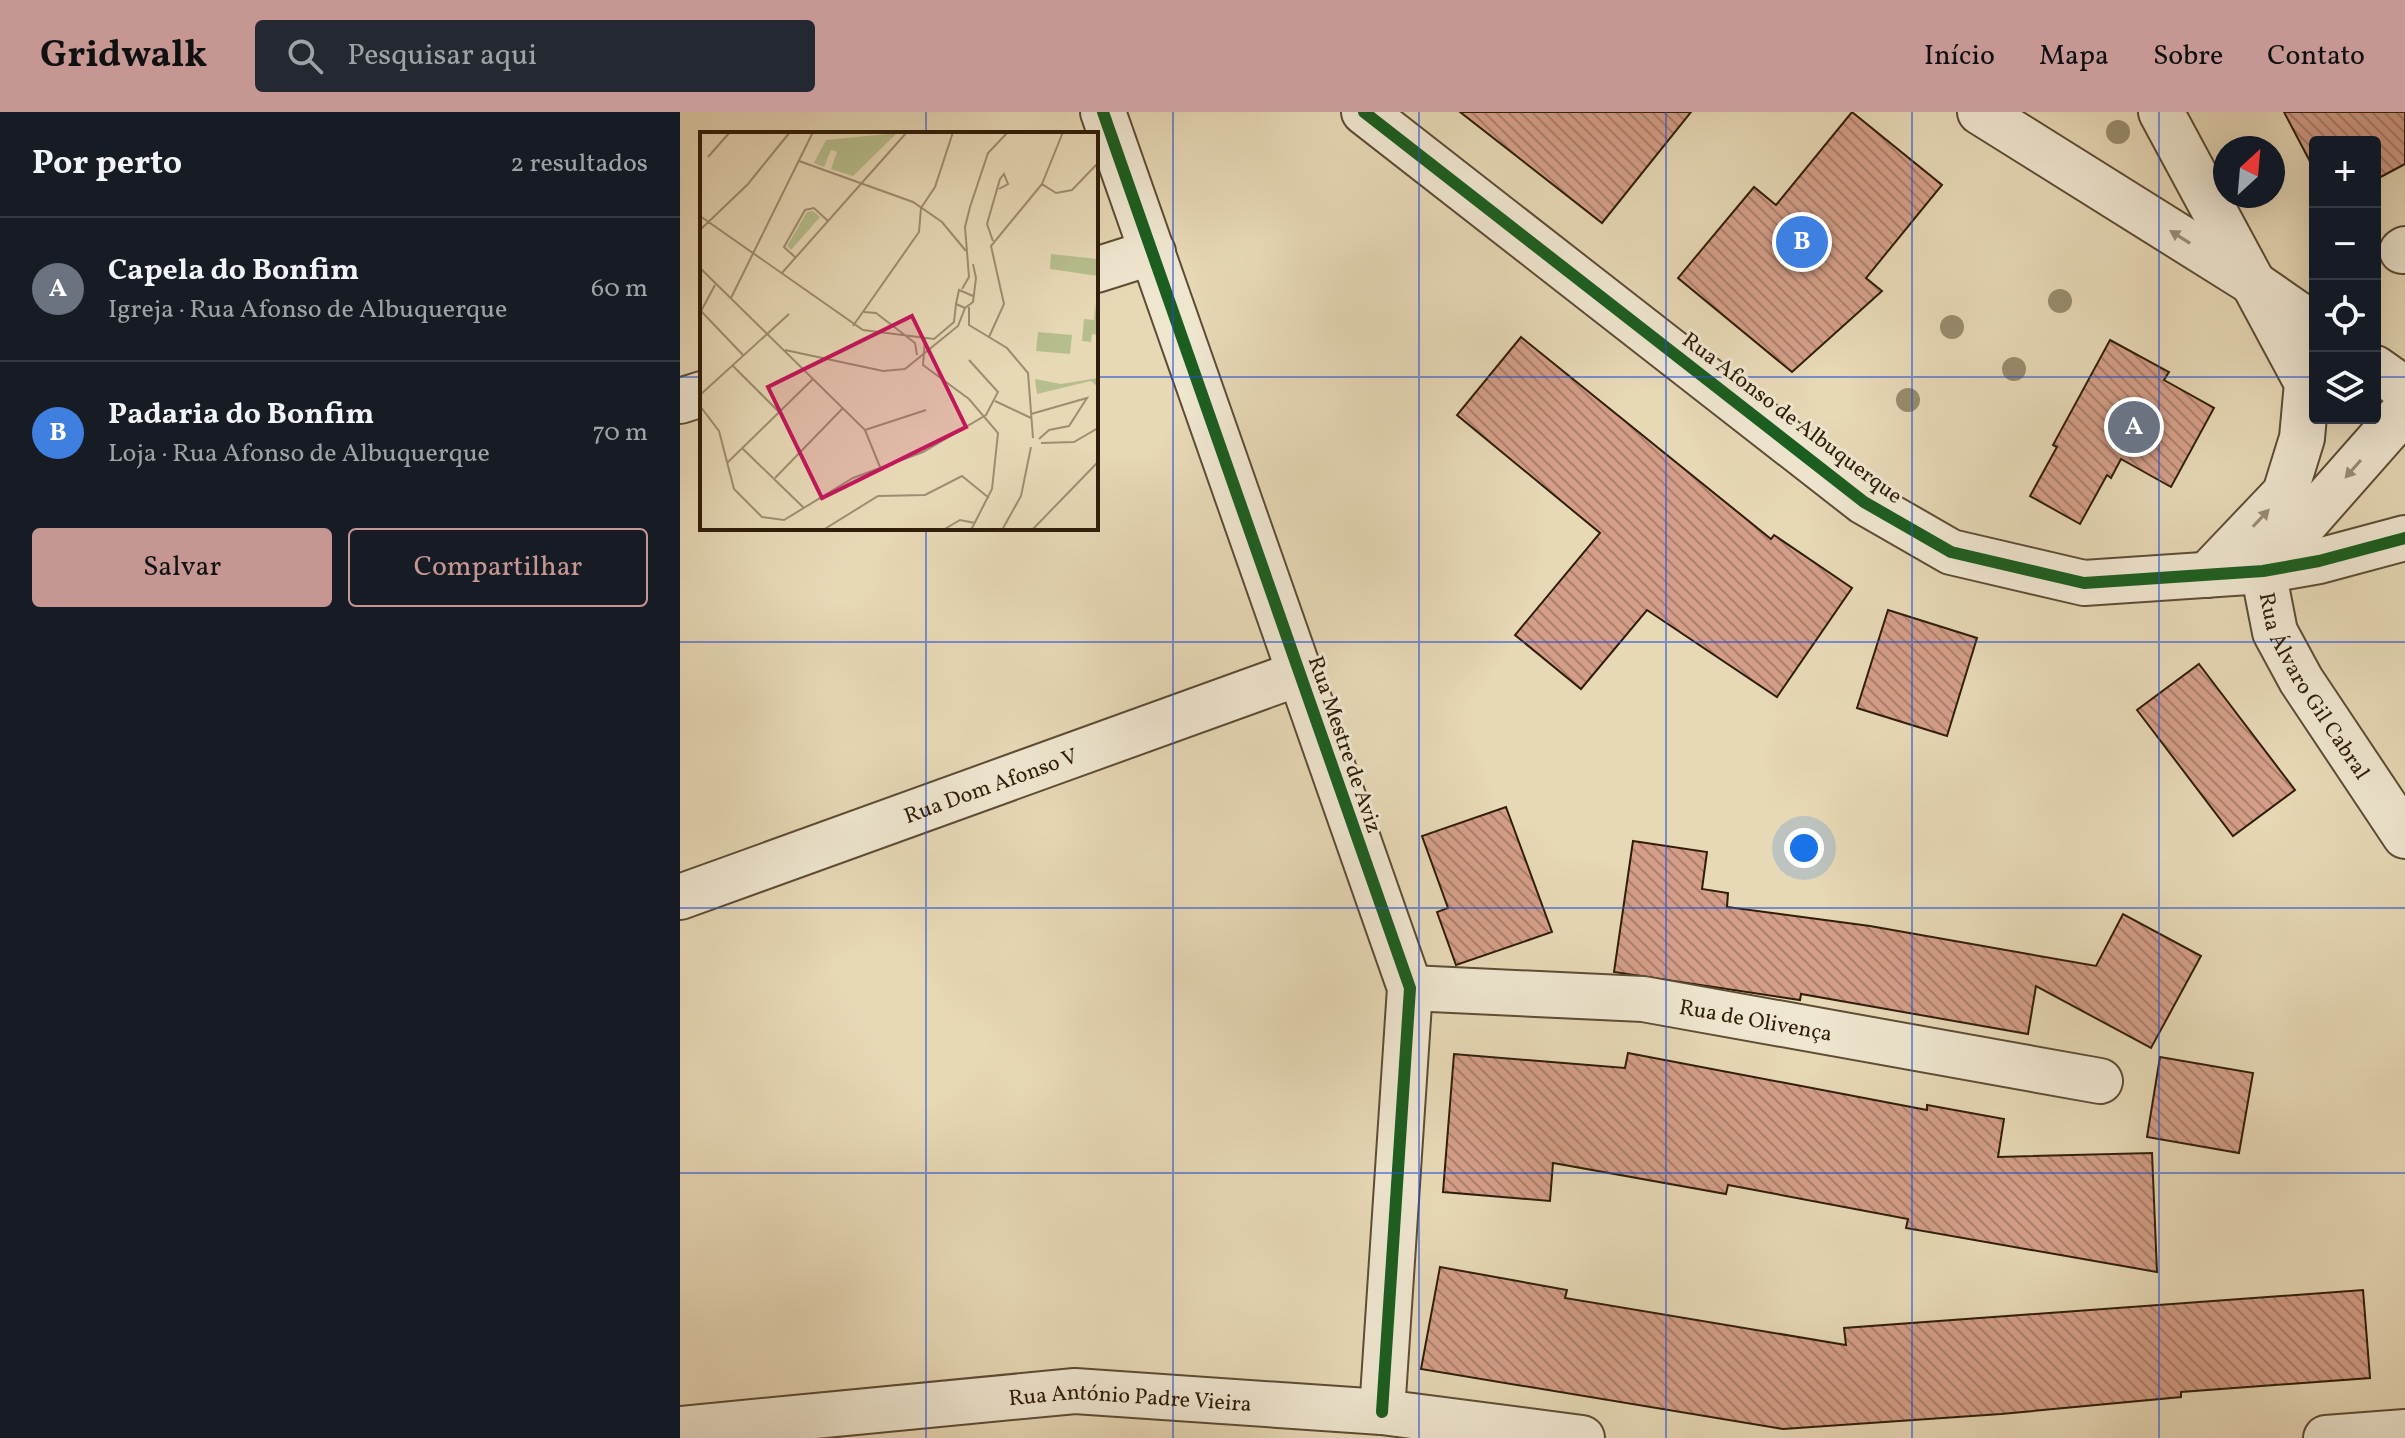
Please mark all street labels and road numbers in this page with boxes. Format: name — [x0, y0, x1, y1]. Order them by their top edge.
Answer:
street label: Rua Afonso de Albuquerque — [1675, 326, 1908, 512]
street label: Rua Álvaro Gil Cabral — [2250, 590, 2376, 786]
street label: Rua Mestre de Aviz — [1299, 652, 1388, 837]
street label: Rua Dom Afonso V — [900, 742, 1082, 833]
street label: Rua de Olivença — [1676, 993, 1835, 1051]
street label: Rua António Padre Vieira — [1007, 1378, 1253, 1421]

